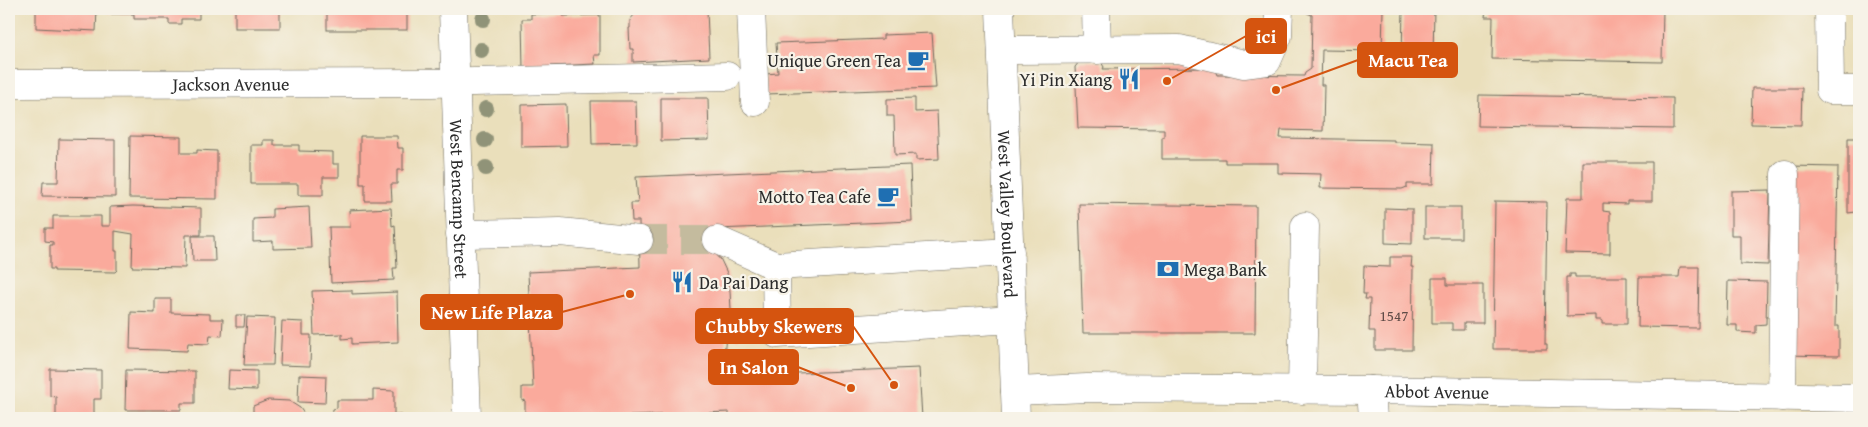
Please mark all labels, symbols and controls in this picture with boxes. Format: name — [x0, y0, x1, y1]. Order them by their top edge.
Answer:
callout: ici — [1246, 19, 1286, 53]
text: ici — [1256, 22, 1276, 50]
callout: Macu Tea — [1358, 43, 1457, 77]
text: Macu Tea — [1368, 46, 1448, 74]
place label: Unique Green Tea — [767, 47, 901, 74]
cafe icon: Unique Green Tea — [905, 47, 931, 73]
place label: Yi Pin Xiang — [1020, 66, 1112, 93]
restaurant icon: Yi Pin Xiang — [1116, 66, 1142, 92]
street label: Jackson Avenue — [171, 70, 289, 97]
street label: West Bencamp Street — [443, 119, 476, 280]
street label: West Valley Boulevard — [991, 129, 1025, 299]
place label: Motto Tea Cafe — [758, 183, 871, 210]
cafe icon: Motto Tea Cafe — [875, 183, 901, 209]
bank icon: Mega Bank — [1155, 256, 1181, 282]
place label: Mega Bank — [1184, 256, 1267, 283]
restaurant icon: Da Pai Dang — [669, 269, 695, 295]
place label: Da Pai Dang — [699, 269, 788, 296]
callout: New Life Plaza — [421, 295, 562, 329]
text: New Life Plaza — [431, 298, 553, 326]
house number: 1547 — [1380, 305, 1408, 326]
callout: Chubby Skewers — [696, 309, 853, 343]
text: Chubby Skewers — [706, 312, 842, 340]
callout: In Salon — [709, 350, 798, 384]
text: In Salon — [720, 353, 789, 381]
street label: Abbot Avenue — [1384, 377, 1489, 405]

